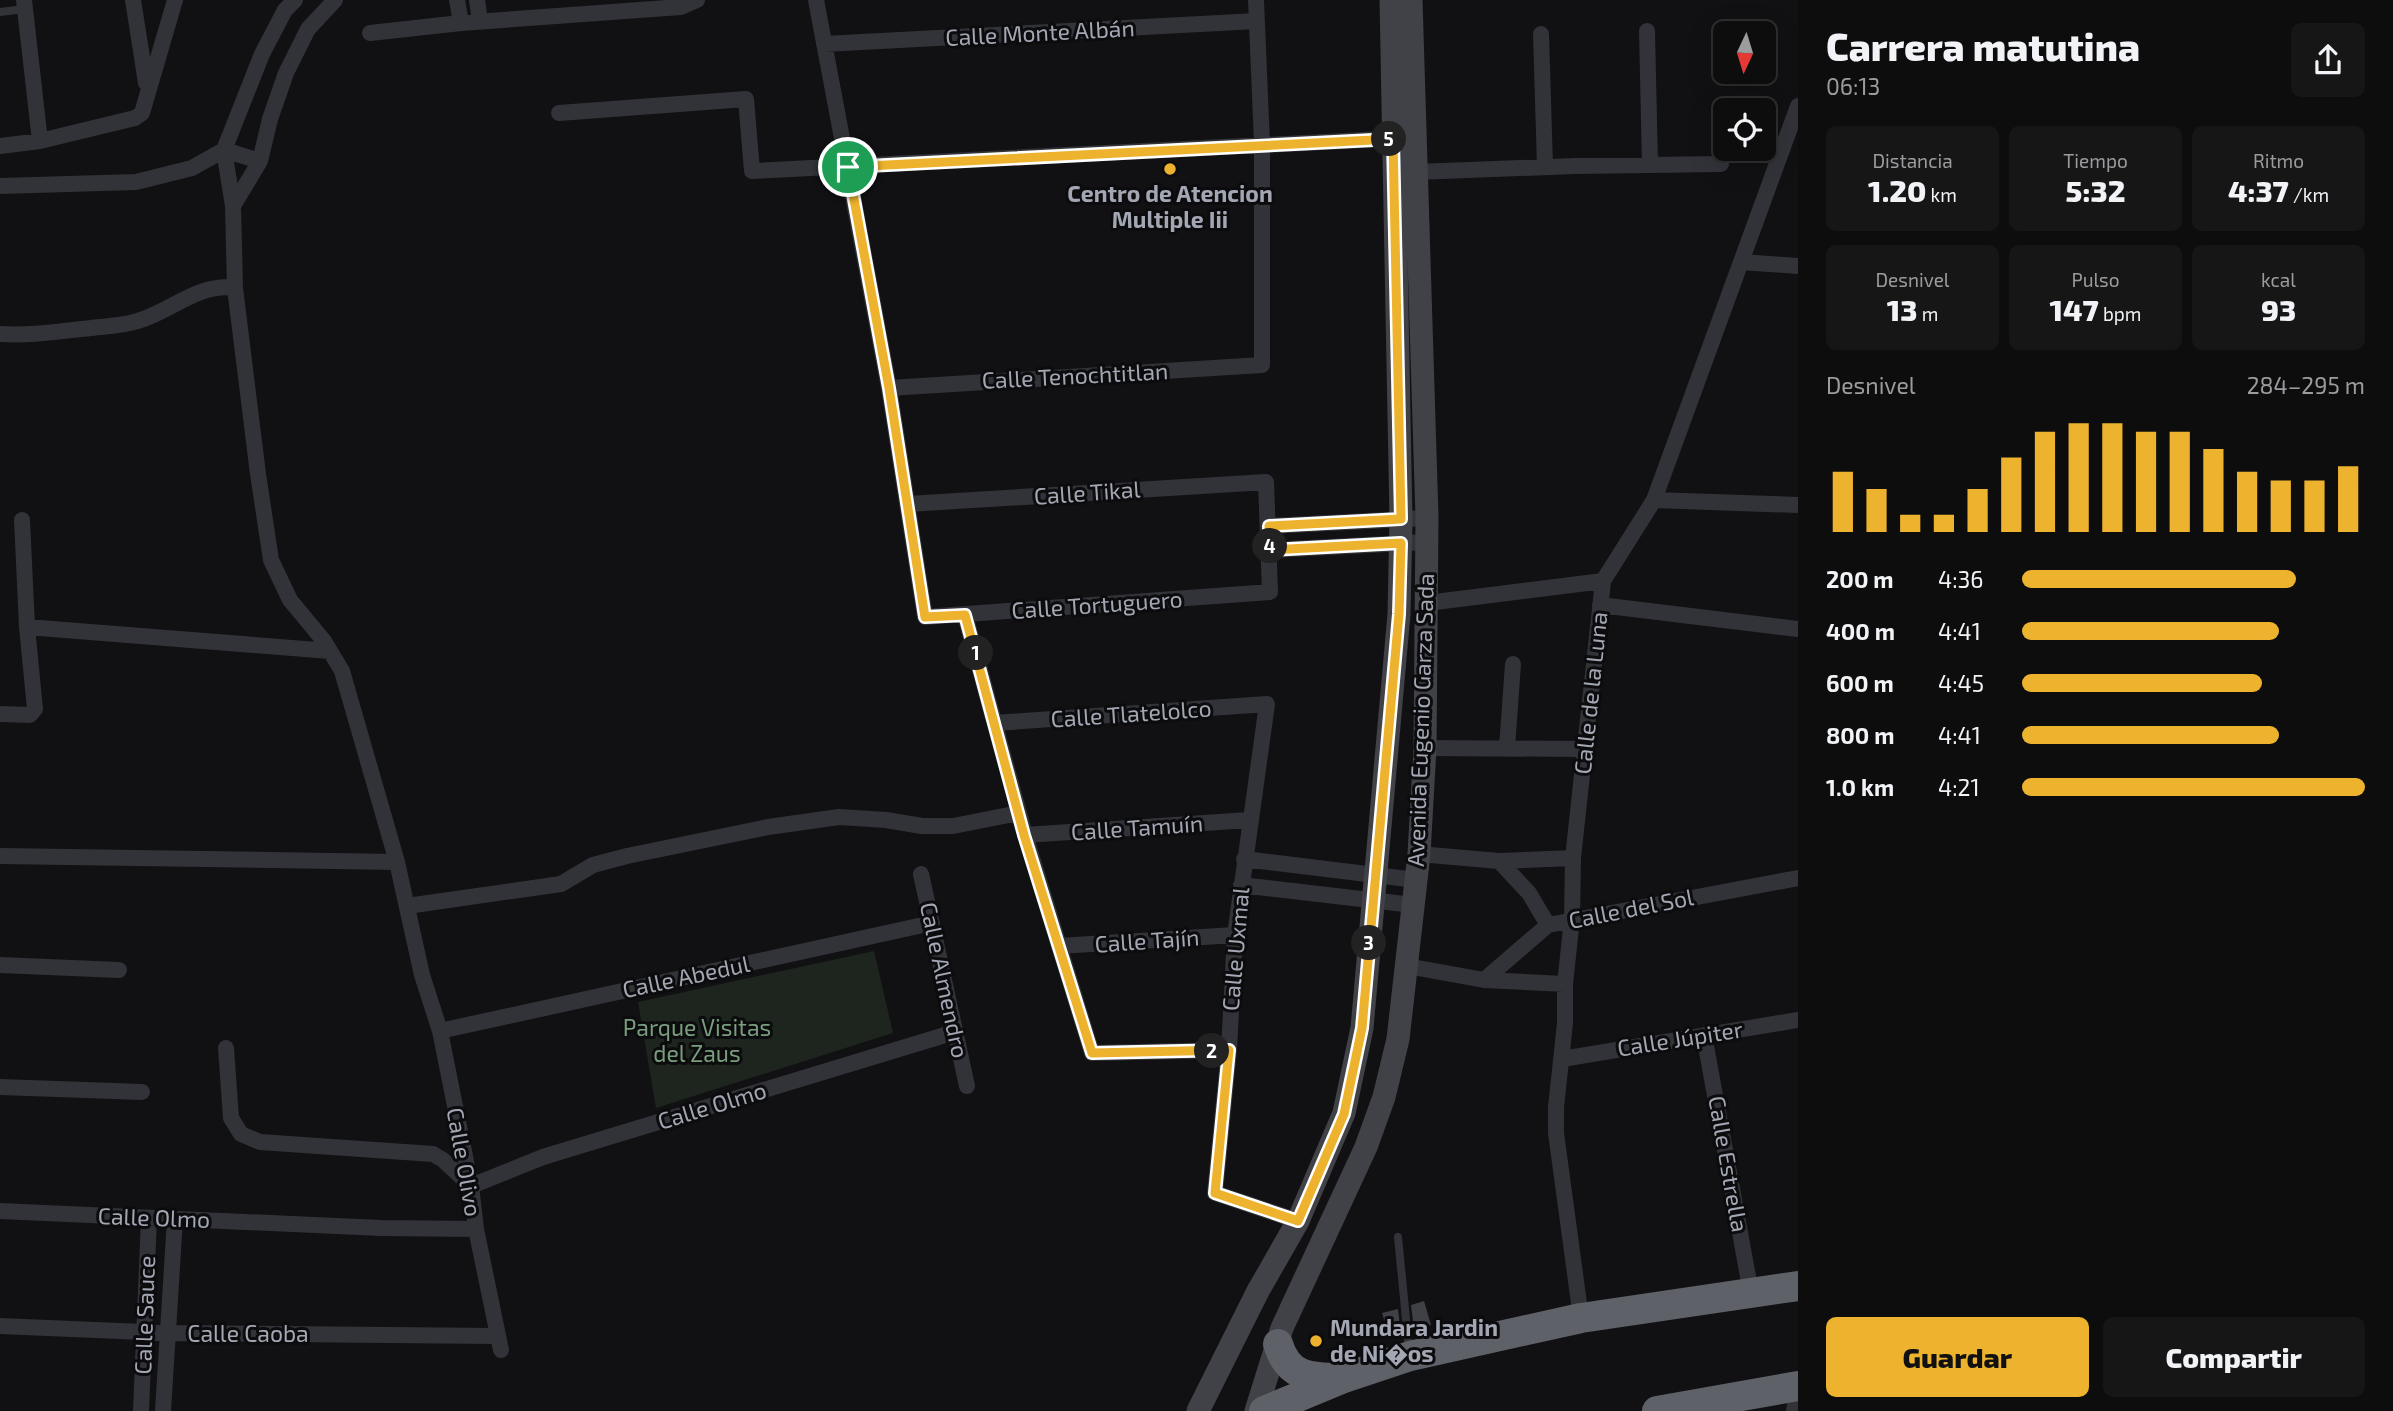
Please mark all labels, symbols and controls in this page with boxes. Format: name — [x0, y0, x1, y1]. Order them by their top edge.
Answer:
street label: Calle Monte Albán — [945, 13, 1135, 51]
north arrow — [1713, 21, 1776, 84]
map controls — [1713, 21, 1776, 161]
text: Carrera matutina — [1826, 23, 2140, 69]
button: share — [2291, 23, 2365, 97]
text: 06:13 — [1826, 72, 1880, 100]
button: locate — [1713, 98, 1776, 161]
pin: 5 — [1372, 122, 1406, 156]
text: 5 — [1383, 127, 1394, 150]
pin — [818, 137, 878, 197]
icon: arrive — [829, 148, 867, 186]
text: Distancia — [1872, 149, 1953, 172]
text: Tiempo — [2063, 149, 2128, 172]
text: Ritmo — [2253, 149, 2304, 172]
marker: Centro de Atencion Multiple Iii — [1162, 161, 1178, 177]
text: 1.20 — [1868, 172, 1926, 208]
text: 5:32 — [2066, 172, 2125, 208]
text: 4:37 — [2228, 172, 2289, 208]
place label: Centro de Atencion Multiple Iii — [1067, 179, 1273, 233]
text: km — [1926, 183, 1957, 206]
text: /km — [2289, 183, 2329, 206]
text: Desnivel — [1875, 268, 1950, 291]
text: Pulso — [2071, 268, 2120, 291]
text: kcal — [2261, 268, 2296, 291]
text: 13 — [1887, 291, 1917, 327]
text: 147 — [2050, 291, 2099, 327]
text: 93 — [2261, 291, 2296, 327]
text: m — [1917, 302, 1938, 325]
text: bpm — [2099, 302, 2141, 325]
street label: Calle Tenochtitlan — [981, 356, 1169, 394]
text: Desnivel — [1826, 371, 1916, 399]
text: 284–295 m — [2247, 371, 2365, 399]
street label: Calle Tikal — [1033, 474, 1141, 510]
pin: 4 — [1252, 528, 1288, 564]
text: 4 — [1263, 534, 1276, 557]
text: 200 m — [1826, 565, 1894, 593]
text: 4:36 — [1938, 565, 1984, 593]
street label: Avenida Eugenio Garza Sada — [1401, 573, 1439, 867]
street label: Calle Tortuguero — [1010, 584, 1183, 624]
street label: Calle de la Luna — [1568, 610, 1612, 775]
text: 400 m — [1826, 617, 1895, 645]
text: 4:41 — [1938, 617, 1981, 645]
pin: 1 — [958, 636, 993, 670]
text: 1 — [971, 641, 980, 664]
text: 600 m — [1826, 669, 1894, 697]
text: 4:45 — [1938, 669, 1984, 697]
street label: Calle Tlatelolco — [1050, 693, 1212, 733]
text: 800 m — [1826, 721, 1895, 749]
text: 4:41 — [1938, 721, 1981, 749]
text: 1.0 km — [1826, 773, 1894, 801]
text: 4:21 — [1938, 773, 1980, 801]
street label: Calle Tamuín — [1070, 808, 1204, 846]
street label: Calle del Sol — [1566, 882, 1696, 934]
street label: Calle Uxmal — [1216, 886, 1254, 1012]
street label: Calle Almendro — [915, 899, 975, 1060]
street label: Calle Tajín — [1094, 922, 1200, 958]
pin: 3 — [1352, 926, 1386, 960]
text: 3 — [1363, 931, 1374, 954]
street label: Calle Abedul — [620, 949, 752, 1003]
park label: Parque Visitas del Zaus — [623, 1013, 771, 1067]
street label: Calle Júpiter — [1615, 1014, 1745, 1062]
pin: 2 — [1194, 1034, 1230, 1068]
text: 2 — [1206, 1039, 1217, 1062]
street label: Calle Olmo — [654, 1075, 769, 1135]
street label: Calle Estrella — [1703, 1094, 1755, 1234]
street label: Calle Olivo — [442, 1105, 488, 1218]
street label: Calle Olmo — [97, 1201, 211, 1233]
street label: Calle Sauce — [128, 1255, 160, 1375]
place label: Mundara Jardin de Ni�os — [1330, 1313, 1498, 1367]
button: Guardar — [1826, 1317, 2089, 1397]
button: Compartir — [2103, 1317, 2365, 1397]
street label: Calle Caoba — [187, 1319, 309, 1347]
marker: Mundara Jardin de Ni�os — [1308, 1333, 1324, 1349]

